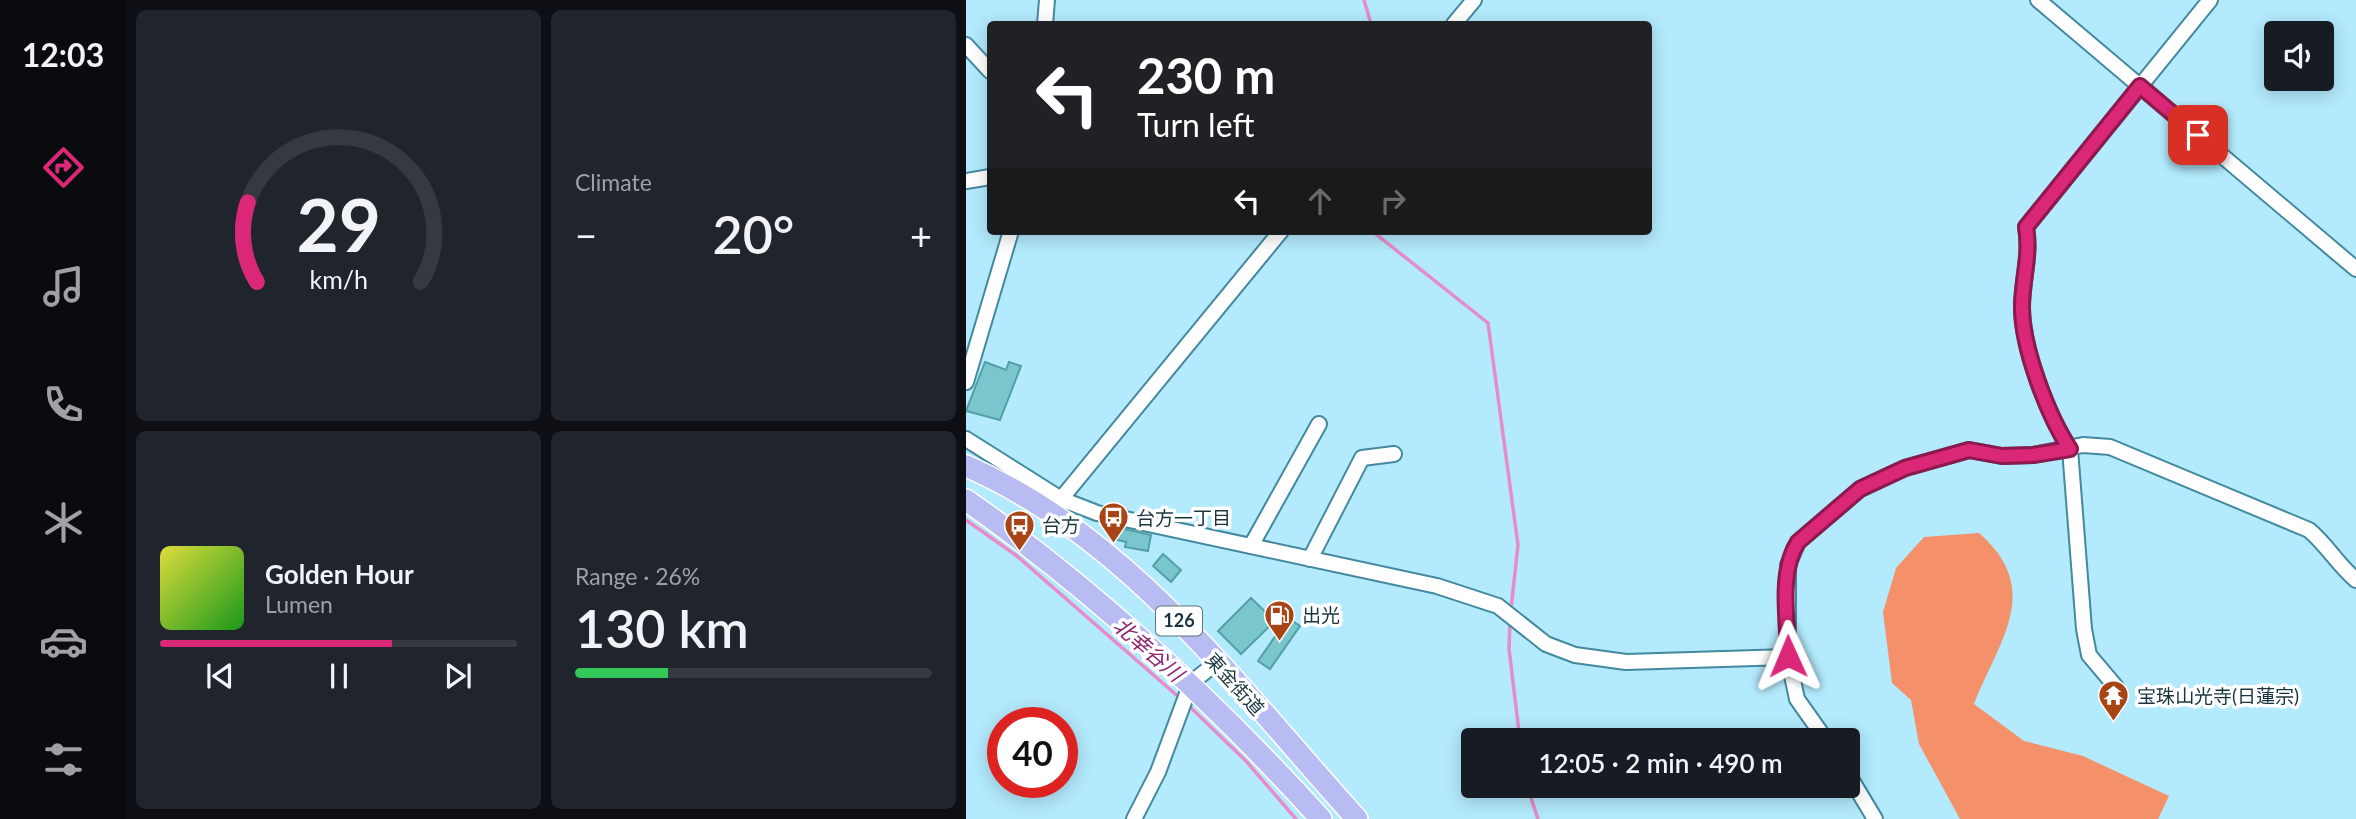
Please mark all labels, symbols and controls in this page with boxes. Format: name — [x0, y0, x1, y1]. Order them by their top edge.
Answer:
map controls — [2264, 21, 2334, 91]
button: sound — [2264, 21, 2334, 91]
text: 12:03 — [22, 35, 104, 74]
text: 230 m — [1137, 46, 1275, 104]
icon: left — [1022, 49, 1113, 140]
text: Turn left — [1137, 105, 1254, 144]
pin — [2168, 105, 2228, 165]
icon: arrive — [2179, 116, 2217, 154]
icon: directions — [39, 143, 88, 192]
text: Climate — [575, 168, 652, 196]
text: 29 — [296, 180, 381, 268]
icon: left — [1228, 182, 1266, 220]
icon: ahead — [1301, 182, 1339, 220]
icon: right — [1374, 182, 1412, 220]
text: 20° — [713, 203, 794, 265]
text: − — [575, 212, 597, 258]
text: + — [910, 212, 932, 258]
icon: music — [39, 262, 88, 311]
text: km/h — [309, 263, 368, 293]
icon: phone — [39, 380, 88, 429]
icon: climate — [39, 498, 88, 547]
bus stop icon: 台方一丁目 — [1096, 501, 1130, 545]
place label: 台方一丁目 — [1136, 506, 1231, 529]
bus stop icon: 台方 — [1002, 508, 1036, 552]
place label: 台方 — [1042, 513, 1080, 536]
text: Golden Hour — [265, 558, 414, 590]
text: Range · 26% — [575, 562, 700, 590]
text: Lumen — [265, 590, 333, 618]
text: 130 km — [575, 597, 749, 659]
fuel station icon: 出光 — [1262, 598, 1296, 642]
place label: 出光 — [1302, 603, 1340, 626]
road number: 126 — [1156, 606, 1202, 636]
water label: 北幸谷川 — [1109, 612, 1190, 687]
icon: car — [39, 617, 88, 666]
position arrow — [1751, 619, 1825, 693]
street label: 東金街道 — [1201, 648, 1269, 720]
icon: previous — [201, 657, 239, 695]
icon: pause — [320, 657, 358, 695]
icon: next — [439, 657, 477, 695]
temple icon: 宝珠山光寺(日蓮宗) — [2097, 679, 2131, 723]
place label: 宝珠山光寺(日蓮宗) — [2137, 684, 2299, 707]
speed limit sign: 40 — [987, 707, 1078, 798]
icon: filters — [39, 735, 88, 784]
text: 12:05 · 2 min · 490 m — [1538, 747, 1783, 779]

